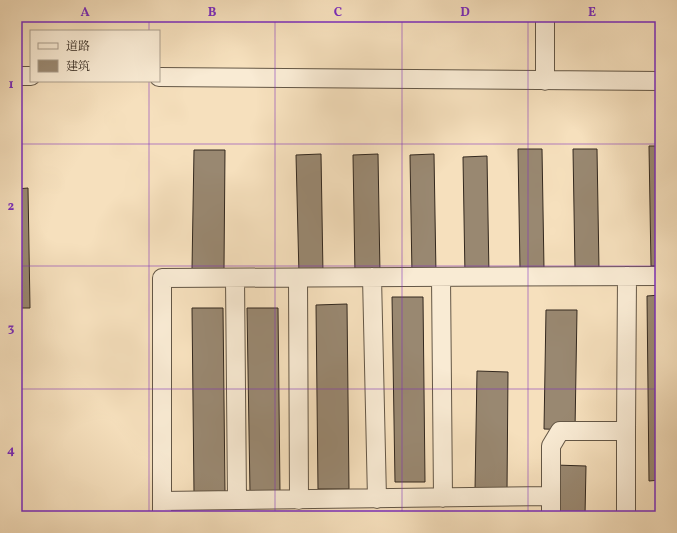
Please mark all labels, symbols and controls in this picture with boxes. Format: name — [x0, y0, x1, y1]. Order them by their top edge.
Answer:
text: A — [80, 4, 90, 22]
text: B — [208, 4, 217, 22]
text: C — [334, 4, 342, 22]
text: D — [460, 4, 470, 22]
text: E — [588, 4, 596, 22]
legend — [30, 30, 160, 82]
text: 道路 — [66, 39, 90, 55]
text: 建筑 — [66, 59, 90, 75]
text: 1 — [8, 76, 14, 94]
text: 2 — [8, 198, 15, 216]
text: 3 — [8, 320, 15, 338]
text: 4 — [7, 442, 15, 460]

